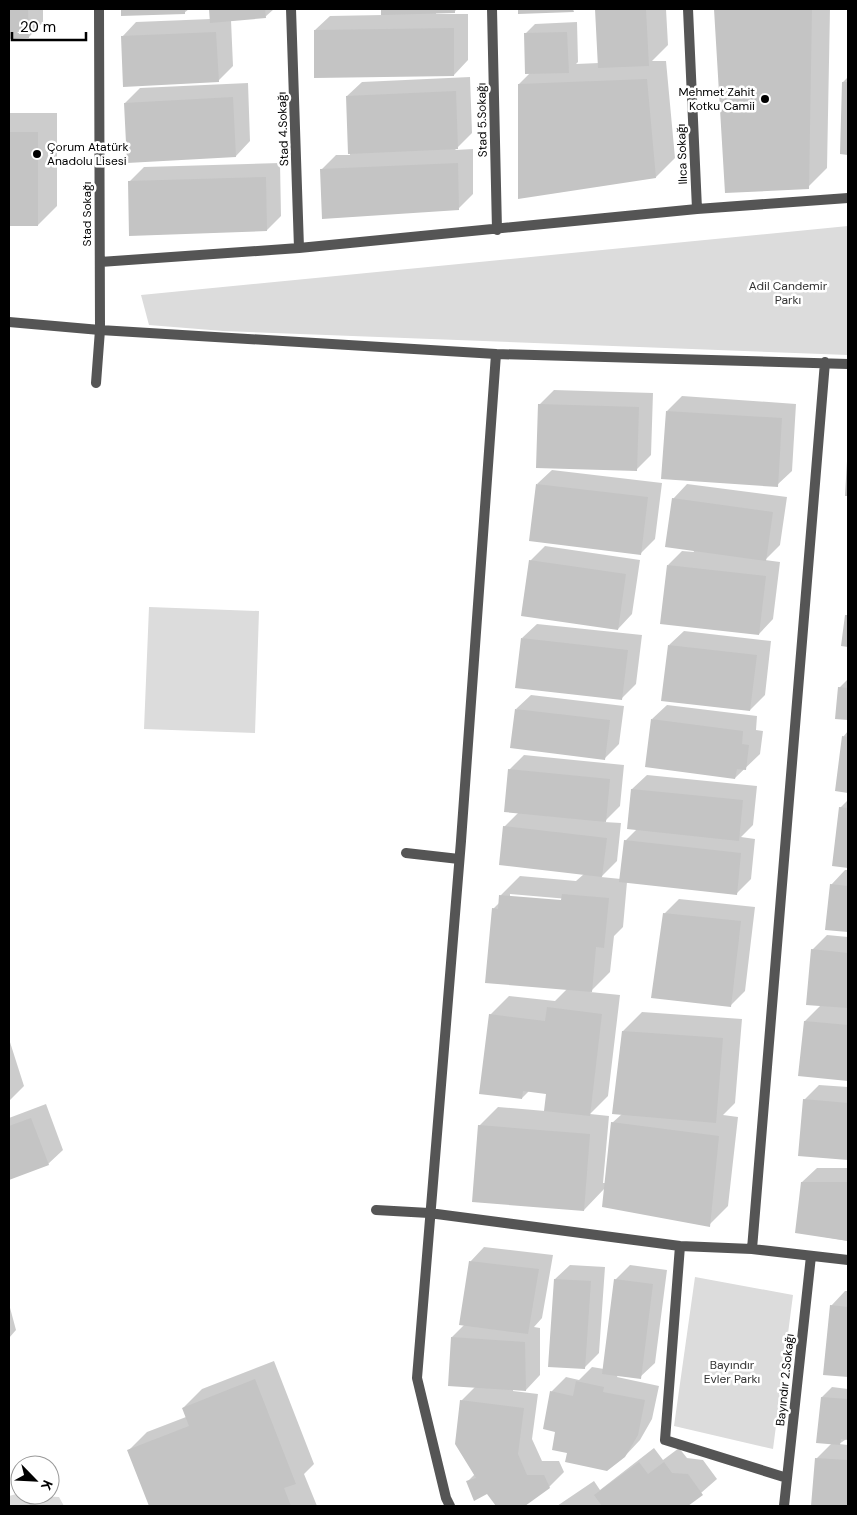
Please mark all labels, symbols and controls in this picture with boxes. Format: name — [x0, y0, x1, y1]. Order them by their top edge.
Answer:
scale bar — [12, 10, 86, 42]
text: 20 m — [20, 17, 56, 37]
street label: Stad 5.Sokağı — [473, 83, 491, 157]
place label: Mehmet Zahit Kotku Camii — [678, 84, 755, 114]
street label: Stad 4.Sokağı — [274, 91, 292, 167]
marker: Mehmet Zahit Kotku Camii — [759, 93, 771, 105]
street label: Ilıca Sokağı — [673, 123, 691, 185]
place label: Çorum Atatürk Anadolu Lisesi — [47, 139, 129, 169]
marker: Çorum Atatürk Anadolu Lisesi — [31, 148, 43, 160]
street label: Stad Sokağı — [79, 182, 95, 246]
park label: Adil Candemir Parkı — [749, 278, 828, 308]
street label: Bayındır 2.Sokağı — [772, 1333, 798, 1427]
park label: Bayındır Evler Parkı — [704, 1357, 760, 1387]
north arrow — [10, 1455, 60, 1505]
text: K — [37, 1477, 57, 1493]

